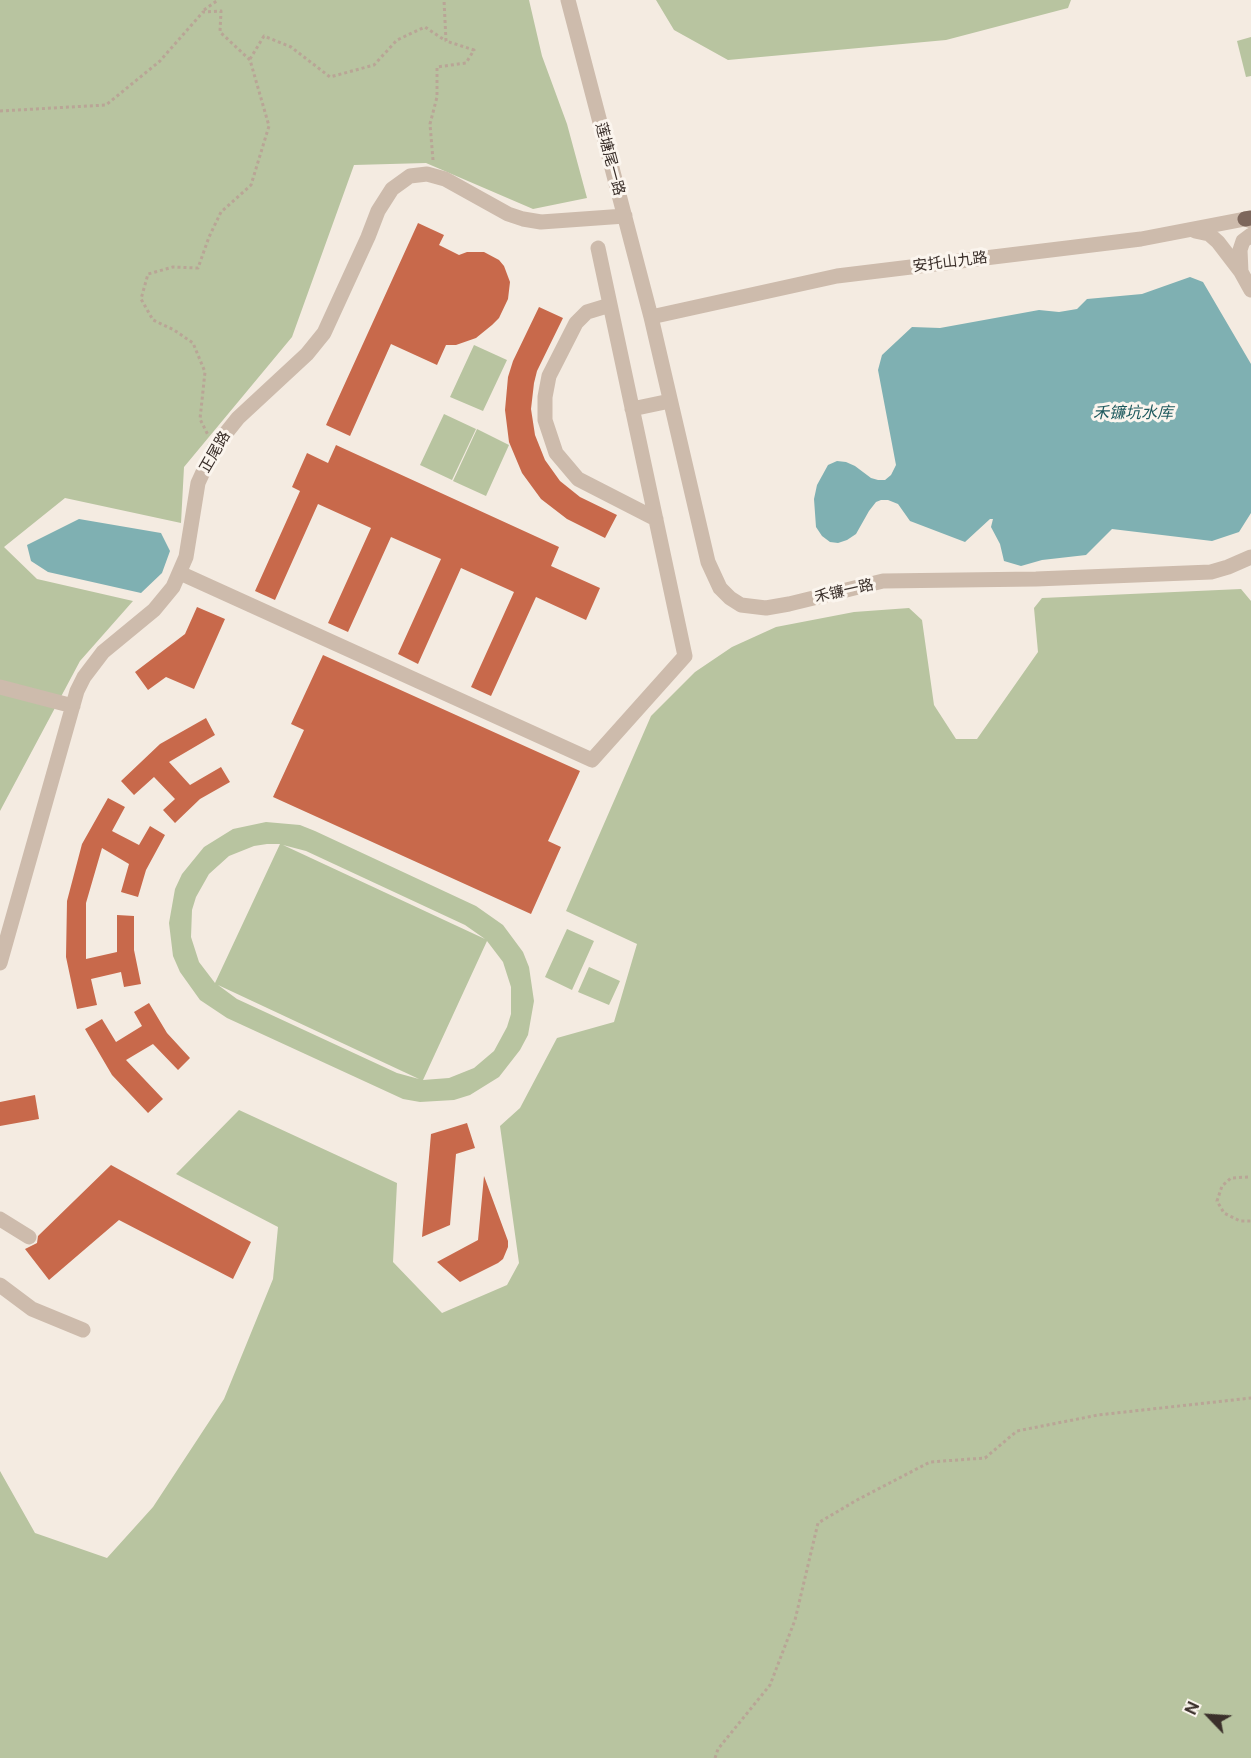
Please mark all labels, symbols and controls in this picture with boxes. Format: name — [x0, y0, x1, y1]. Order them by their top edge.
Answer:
street label: 莲塘尾一路 — [592, 120, 628, 198]
street label: 安托山九路 — [912, 248, 988, 276]
water label: 禾镰坑水库 — [1093, 403, 1173, 423]
street label: 正尾路 — [196, 428, 234, 476]
street label: 禾镰一路 — [813, 575, 875, 607]
north arrow — [1179, 1686, 1239, 1746]
text: N — [1181, 1699, 1203, 1718]

